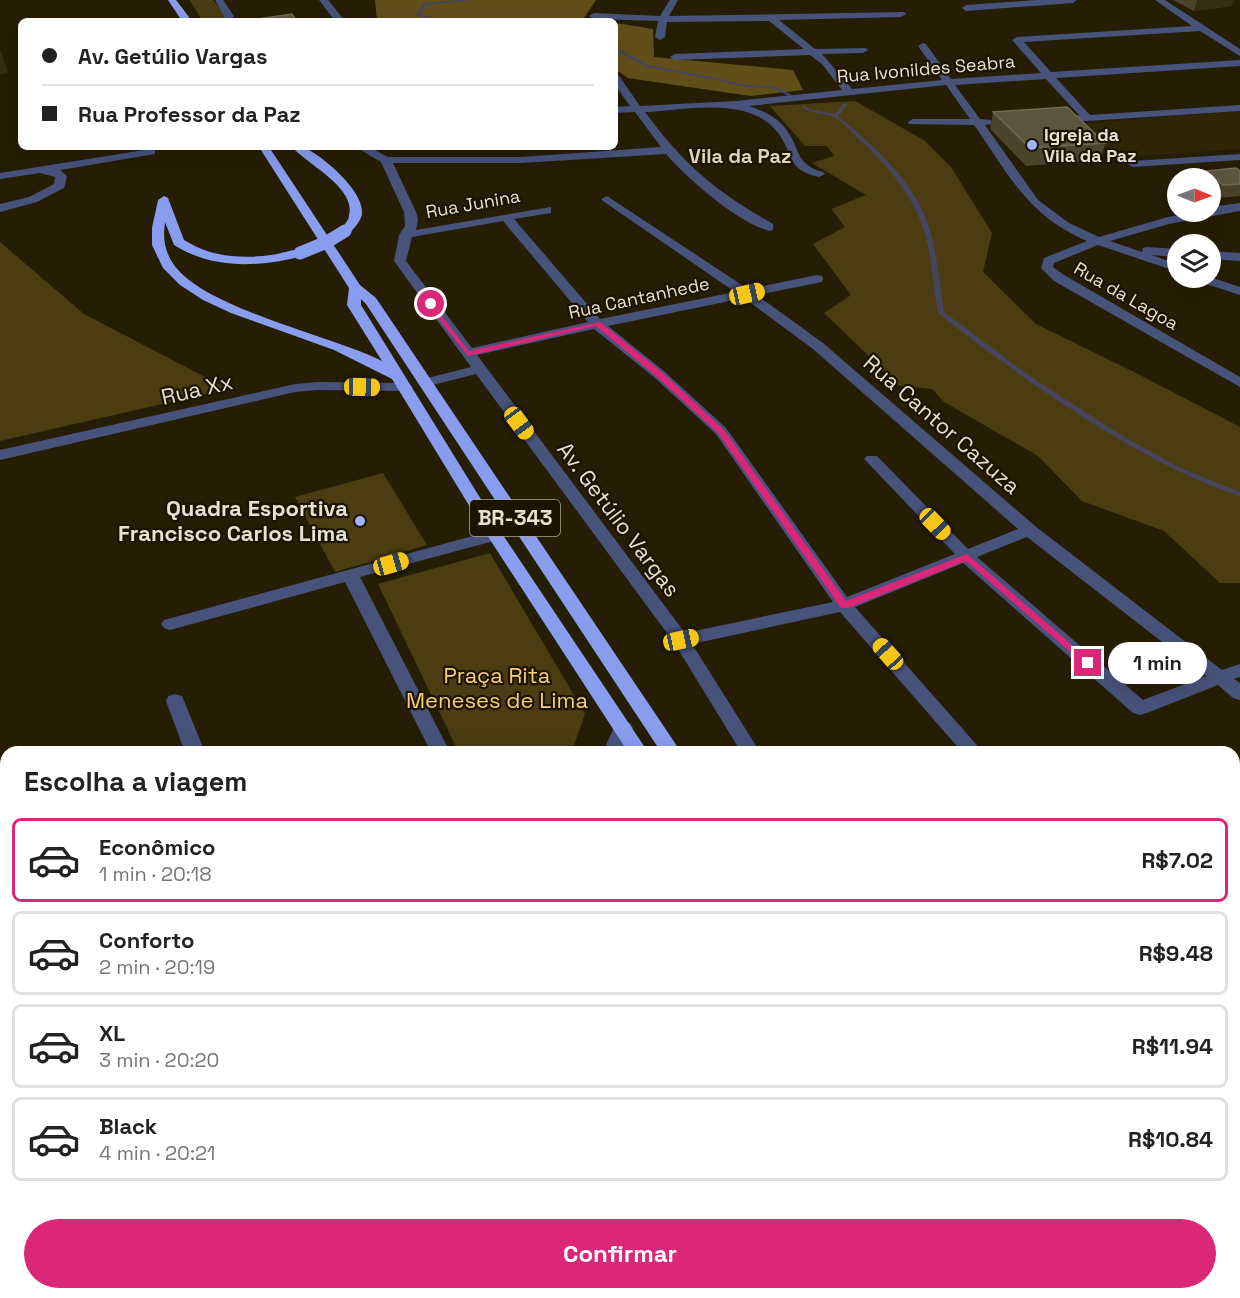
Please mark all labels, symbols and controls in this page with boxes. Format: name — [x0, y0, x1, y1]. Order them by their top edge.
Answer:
text: Av. Getúlio Vargas — [78, 42, 268, 70]
street label: Rua Ivonildes Seabra — [836, 49, 1016, 88]
text: Rua Professor da Paz — [78, 100, 301, 128]
place label: Igreja da Vila da Paz — [1044, 123, 1137, 167]
marker: Igreja da Vila da Paz — [1025, 138, 1039, 152]
district label: Vila da Paz — [689, 143, 791, 169]
north arrow — [1167, 168, 1221, 222]
map controls — [1167, 168, 1221, 288]
street label: Rua Junina — [424, 184, 522, 223]
button: layers — [1167, 234, 1221, 288]
street label: Rua da Lagoa — [1070, 256, 1183, 335]
street label: Rua Cantanhede — [566, 271, 712, 324]
car — [727, 281, 767, 307]
route start — [417, 290, 444, 317]
street label: Rua Cantor Cazuza — [858, 348, 1026, 500]
street label: Rua Xx — [158, 367, 236, 411]
car — [344, 378, 380, 396]
car — [501, 403, 537, 443]
street label: Av. Getúlio Vargas — [552, 436, 686, 602]
place label: Quadra Esportiva Francisco Carlos Lima — [118, 494, 348, 547]
road number: BR-343 — [470, 500, 560, 536]
car — [916, 505, 954, 543]
marker: Quadra Esportiva Francisco Carlos Lima — [353, 514, 367, 528]
car — [371, 550, 411, 578]
car — [662, 627, 700, 653]
car — [869, 635, 907, 673]
callout: 1 min — [1109, 642, 1208, 684]
route end — [1074, 649, 1101, 676]
text: 1 min — [1133, 650, 1182, 676]
park label: Praça Rita Meneses de Lima — [406, 661, 588, 714]
text: Escolha a viagem — [24, 764, 247, 799]
icon: car — [27, 833, 81, 887]
text: Econômico — [99, 833, 216, 861]
text: R$7.02 — [1141, 846, 1213, 874]
text: 1 min · 20:18 — [99, 861, 212, 887]
icon: car — [27, 926, 81, 980]
text: Conforto — [99, 926, 194, 954]
text: R$9.48 — [1139, 939, 1213, 967]
text: 2 min · 20:19 — [99, 954, 215, 980]
icon: car — [27, 1019, 81, 1073]
text: XL — [99, 1019, 125, 1047]
text: R$11.94 — [1132, 1032, 1213, 1060]
text: 3 min · 20:20 — [99, 1047, 219, 1073]
icon: car — [27, 1112, 81, 1166]
text: Black — [99, 1112, 157, 1140]
text: R$10.84 — [1128, 1125, 1213, 1153]
text: 4 min · 20:21 — [99, 1140, 215, 1166]
button: Confirmar — [24, 1219, 1216, 1288]

